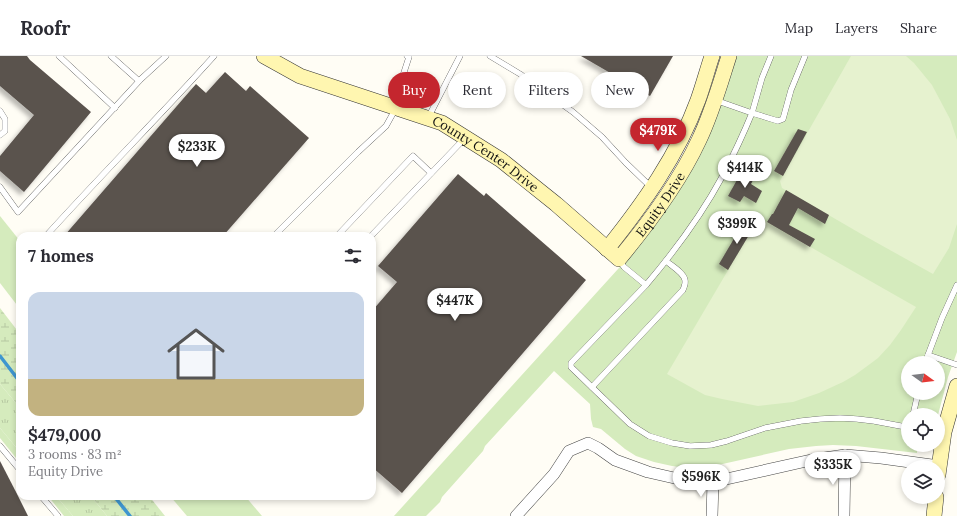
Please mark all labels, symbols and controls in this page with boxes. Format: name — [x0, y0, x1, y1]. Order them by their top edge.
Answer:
text: Roofr — [20, 16, 70, 40]
text: Map — [785, 19, 813, 37]
text: Layers — [835, 19, 878, 37]
text: Share — [900, 19, 937, 37]
chip: Buy — [388, 72, 440, 108]
chip: Rent — [448, 72, 506, 108]
chip: Filters — [514, 72, 583, 108]
chip: New — [591, 72, 649, 108]
street label: County Center Drive — [430, 112, 542, 195]
pin: $479K — [630, 118, 686, 152]
text: $479K — [639, 122, 677, 139]
pin: $233K — [169, 134, 225, 168]
text: $233K — [178, 138, 216, 155]
pin: $414K — [717, 155, 773, 189]
text: $414K — [727, 159, 763, 176]
street label: Equity Drive — [632, 169, 689, 240]
pin: $399K — [709, 211, 765, 245]
text: $399K — [717, 215, 757, 232]
text: 7 homes — [28, 245, 94, 267]
icon: filters — [342, 245, 364, 267]
pin: $447K — [427, 288, 483, 322]
text: $447K — [436, 292, 474, 309]
icon: home — [160, 318, 232, 390]
north arrow — [901, 356, 945, 400]
map controls — [901, 356, 945, 504]
button: locate — [901, 408, 945, 452]
text: $479,000 — [28, 424, 101, 446]
text: 3 rooms · 83 m² — [28, 446, 122, 463]
pin: $335K — [805, 452, 861, 486]
text: $335K — [814, 456, 852, 473]
button: layers — [901, 460, 945, 504]
text: Equity Drive — [28, 463, 103, 480]
pin: $596K — [673, 464, 729, 498]
text: $596K — [682, 468, 720, 485]

